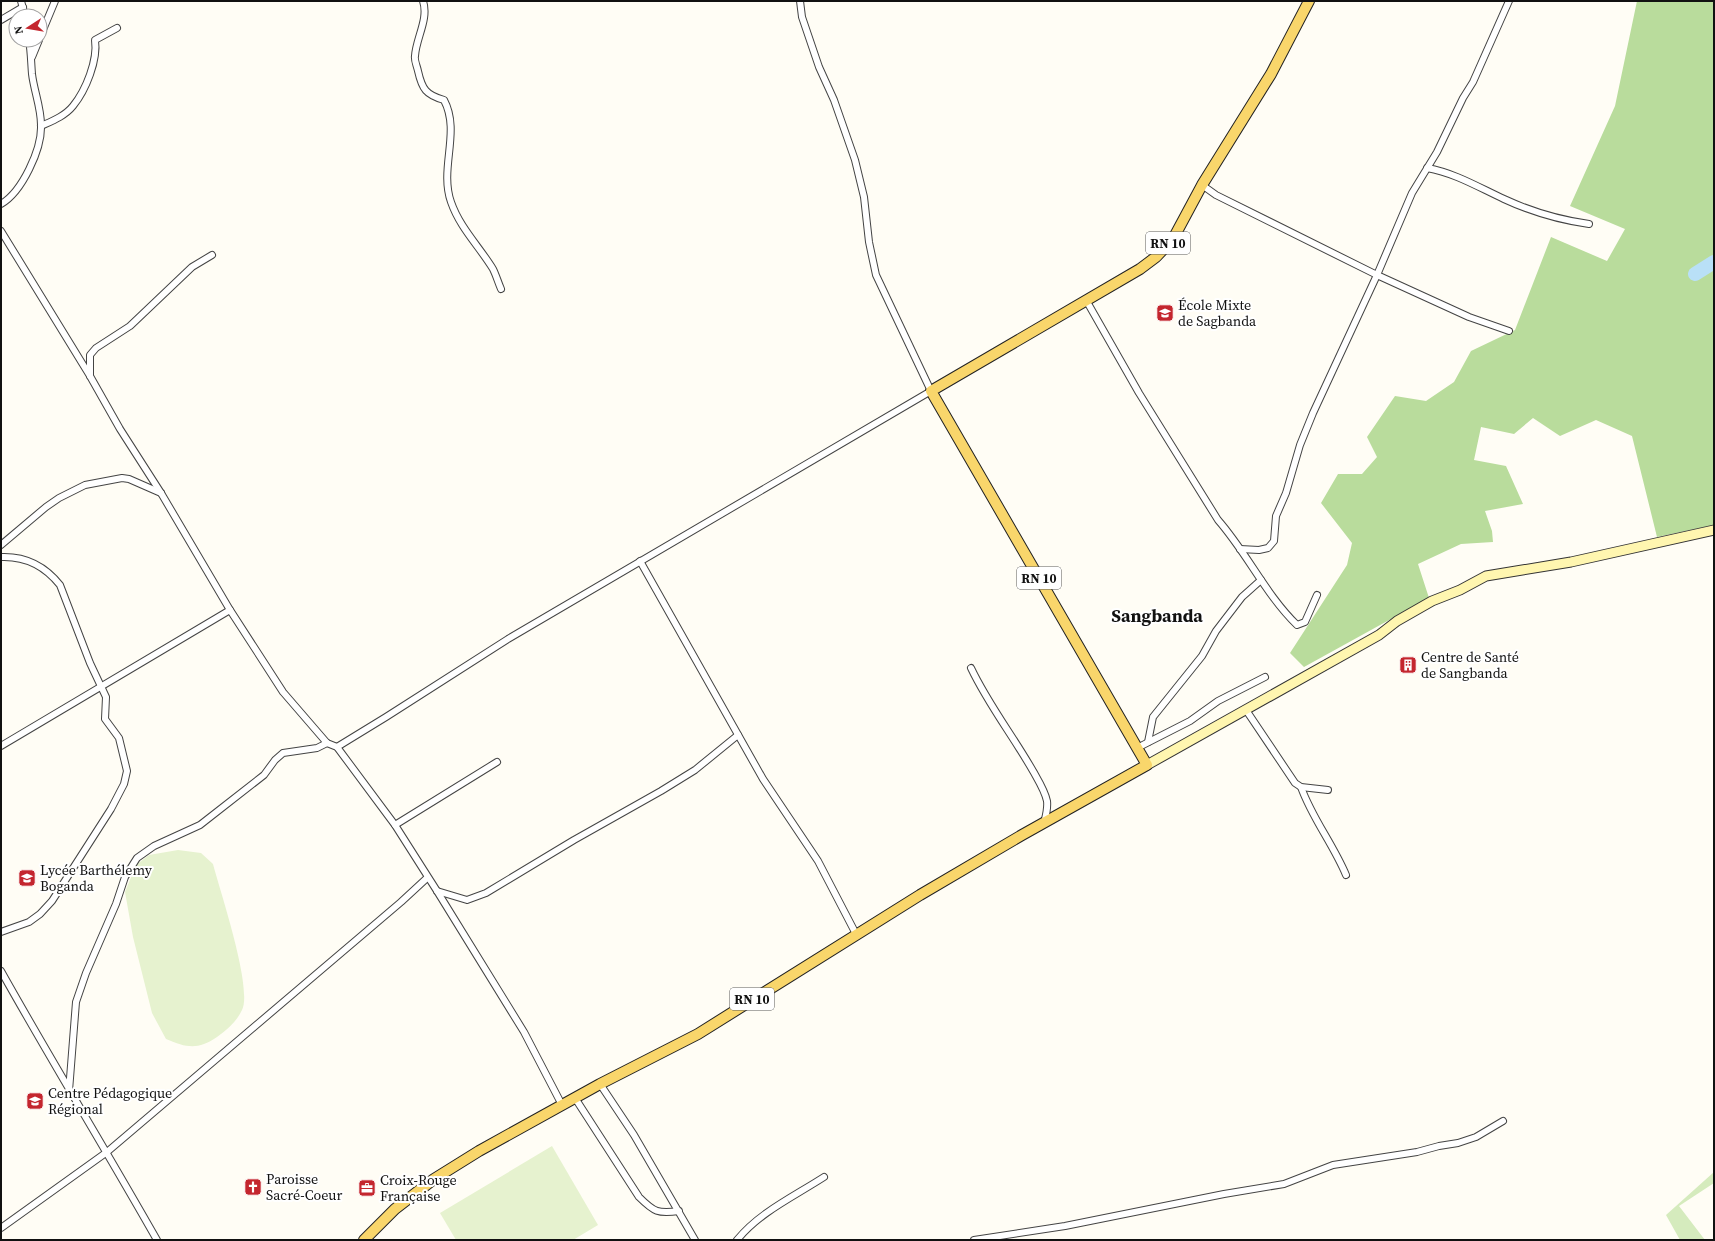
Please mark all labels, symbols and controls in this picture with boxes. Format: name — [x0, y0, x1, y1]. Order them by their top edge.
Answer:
north arrow — [8, 8, 48, 48]
text: N — [11, 24, 27, 35]
road number: RN 10 — [1146, 232, 1190, 254]
place label: École Mixte de Sagbanda — [1178, 295, 1257, 331]
school or university icon: École Mixte de Sagbanda — [1155, 303, 1175, 323]
road number: RN 10 — [1017, 567, 1061, 589]
district label: Sangbanda — [1111, 603, 1203, 628]
place label: Centre de Santé de Sangbanda — [1421, 647, 1519, 683]
building icon: Centre de Santé de Sangbanda — [1398, 655, 1418, 675]
place label: Lycée Barthélemy Boganda — [40, 860, 153, 896]
school or university icon: Lycée Barthélemy Boganda — [17, 868, 37, 888]
road number: RN 10 — [730, 988, 774, 1010]
place label: Centre Pédagogique Régional — [48, 1083, 172, 1119]
school or university icon: Centre Pédagogique Régional — [25, 1091, 45, 1111]
place label: Paroisse Sacré-Coeur — [266, 1169, 343, 1205]
place label: Croix-Rouge Française — [380, 1170, 457, 1206]
church icon: Paroisse Sacré-Coeur — [243, 1177, 263, 1197]
office icon: Croix-Rouge Française — [357, 1178, 377, 1198]

